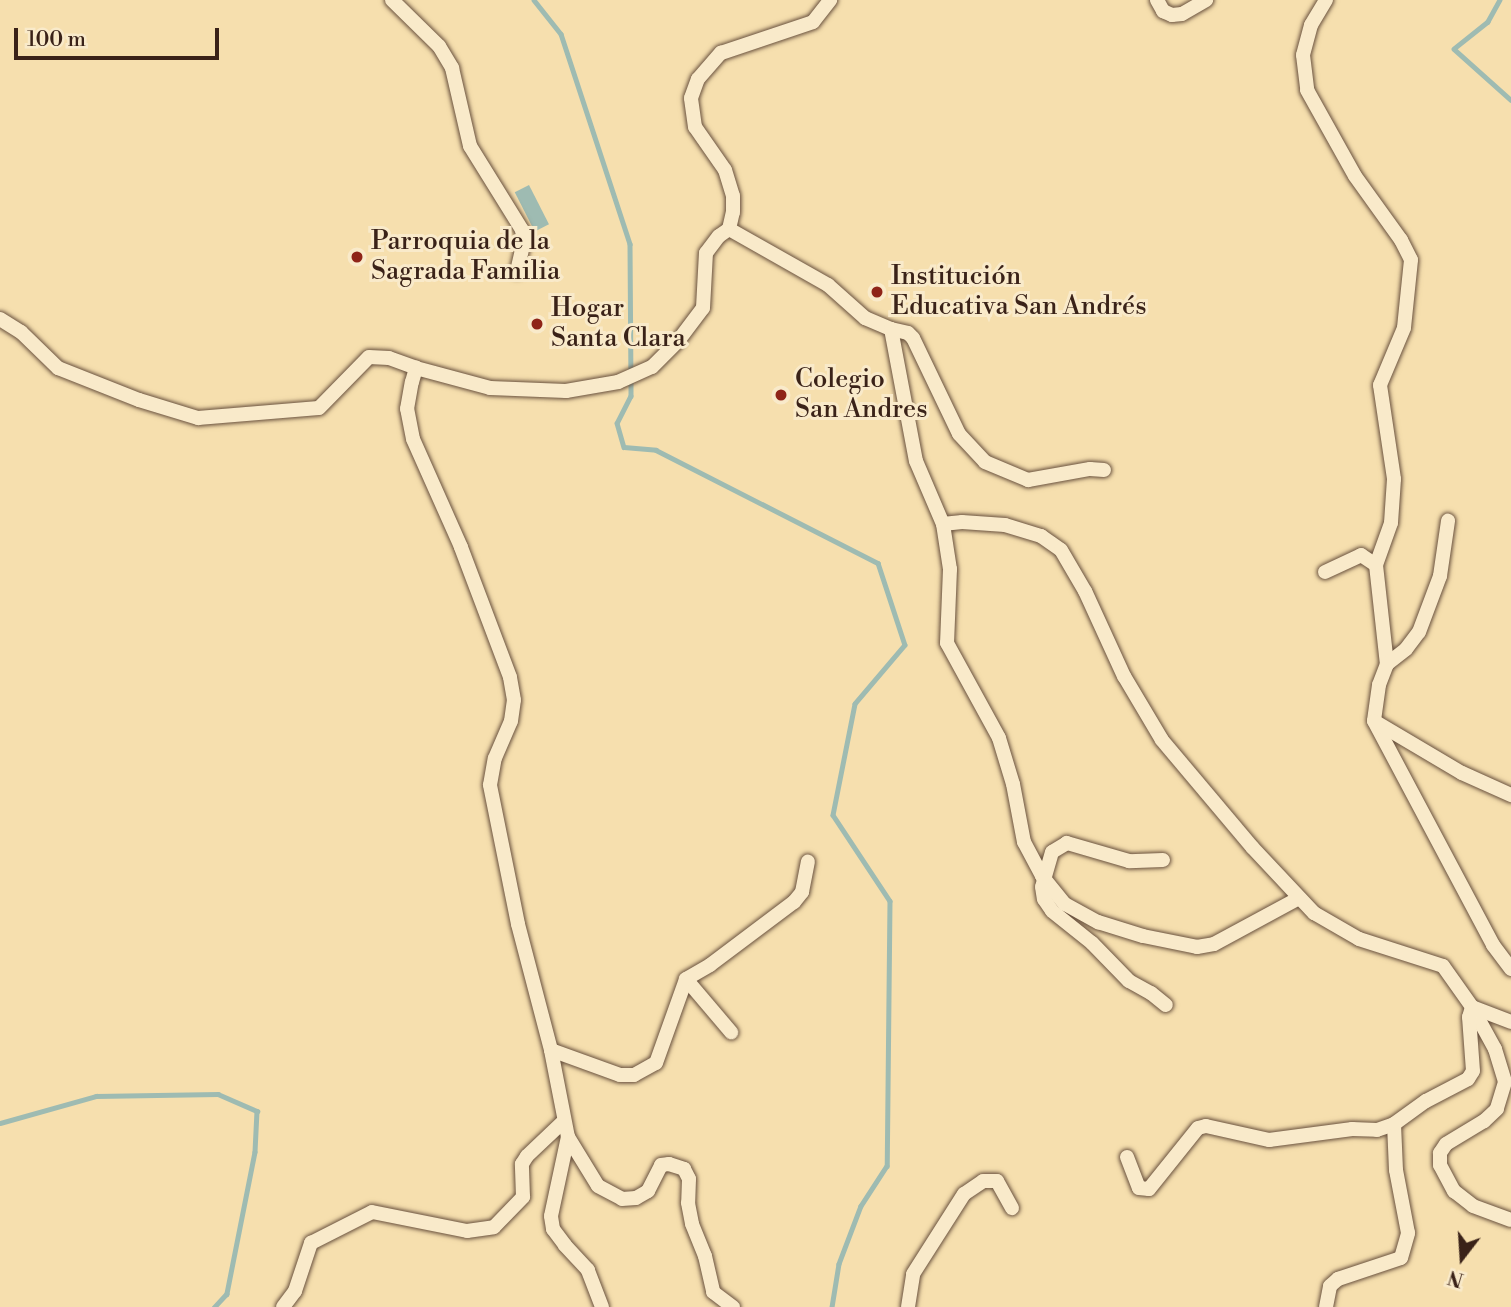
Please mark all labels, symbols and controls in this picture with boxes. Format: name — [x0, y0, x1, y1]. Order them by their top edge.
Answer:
scale bar — [18, 14, 222, 58]
text: 100 m — [27, 27, 86, 53]
place label: Parroquia de la Sagrada Familia — [371, 226, 560, 288]
marker: Parroquia de la Sagrada Familia — [349, 249, 365, 265]
place label: Institución Educativa San Andrés — [891, 261, 1147, 322]
marker: Institución Educativa San Andrés — [869, 284, 885, 300]
place label: Hogar Santa Clara — [551, 293, 686, 354]
marker: Hogar Santa Clara — [529, 316, 545, 332]
place label: Colegio San Andres — [795, 364, 928, 426]
marker: Colegio San Andres — [773, 387, 789, 403]
north arrow — [1427, 1223, 1497, 1293]
text: N — [1445, 1264, 1467, 1292]

